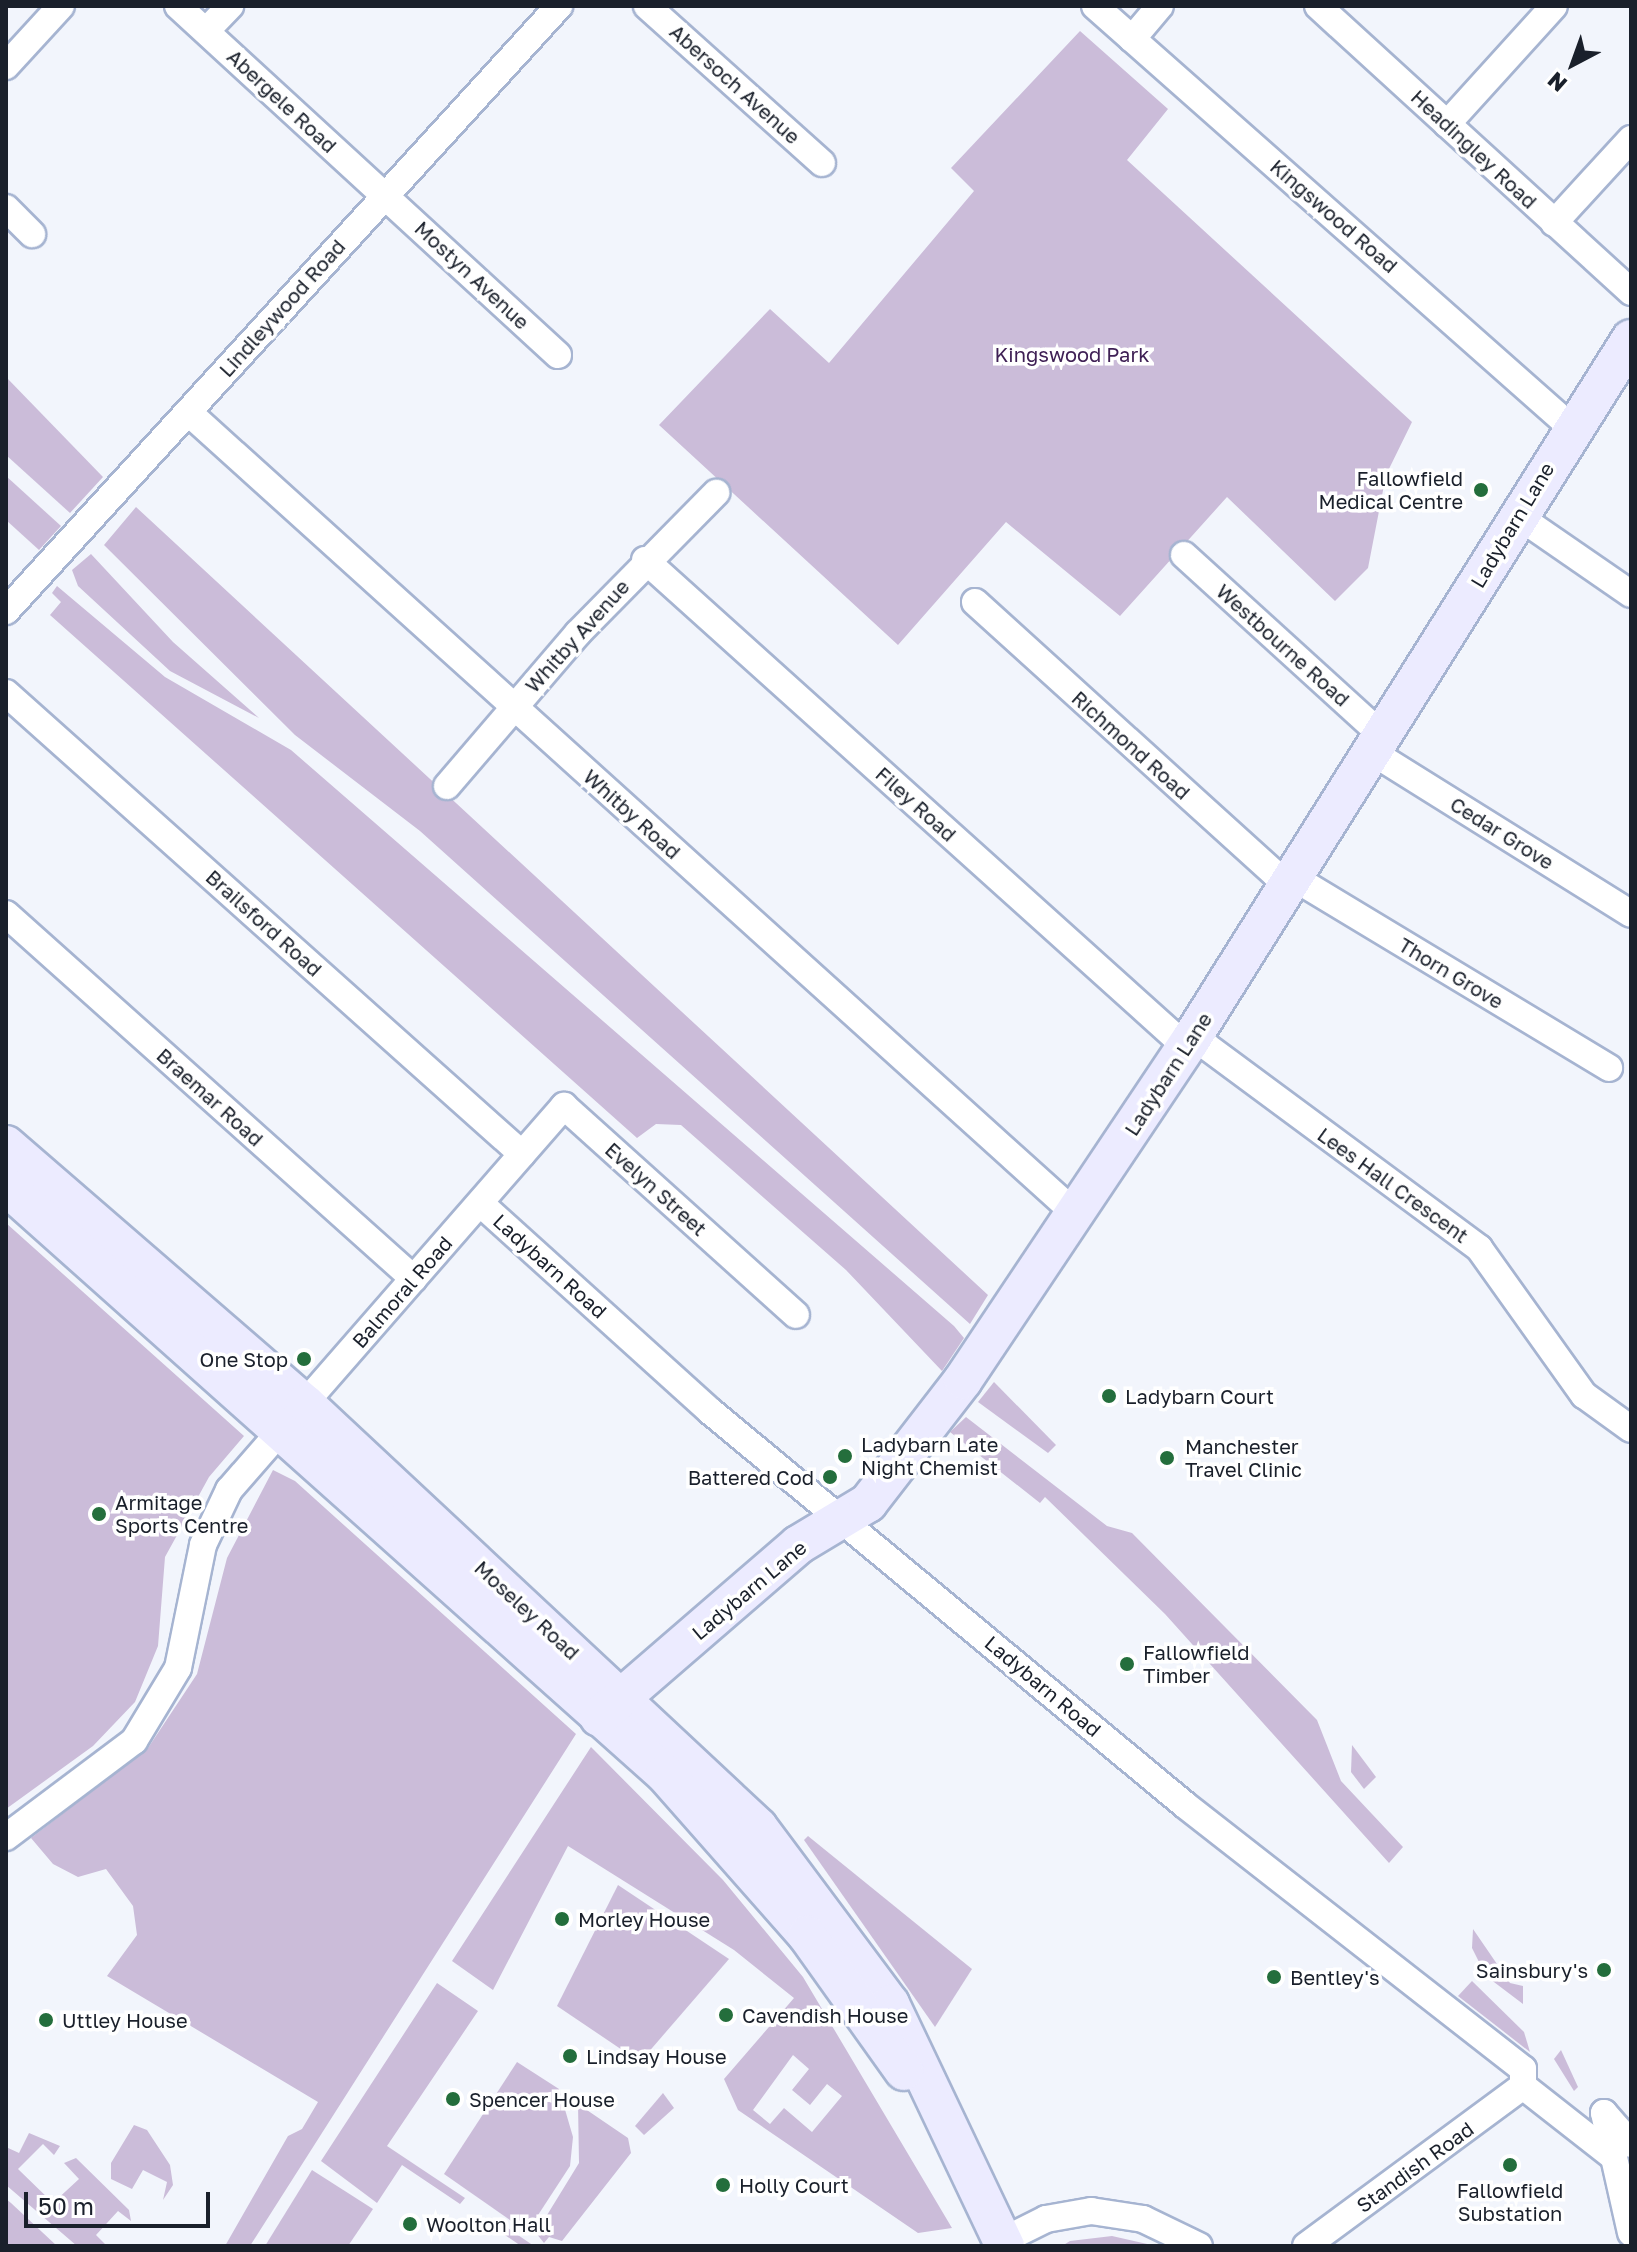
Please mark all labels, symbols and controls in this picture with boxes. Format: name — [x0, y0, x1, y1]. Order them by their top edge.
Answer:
street label: Abersoch Avenue — [665, 19, 805, 149]
north arrow — [1533, 24, 1613, 104]
street label: Abergele Road — [222, 44, 342, 158]
text: N — [1542, 67, 1572, 98]
street label: Headingley Road — [1406, 85, 1542, 213]
street label: Kingswood Road — [1266, 154, 1402, 278]
street label: Mostyn Avenue — [410, 216, 534, 334]
street label: Lindleywood Road — [214, 234, 350, 382]
park label: Kingswood Park — [995, 342, 1149, 366]
street label: Ladybarn Lane — [1465, 458, 1559, 592]
place label: Fallowfield Medical Centre — [1318, 466, 1463, 513]
marker: Fallowfield Medical Centre — [1470, 479, 1492, 501]
street label: Whitby Avenue — [520, 575, 634, 697]
street label: Westbourne Road — [1212, 579, 1354, 711]
street label: Richmond Road — [1067, 686, 1195, 804]
street label: Filey Road — [871, 762, 961, 846]
street label: Whitby Road — [579, 764, 685, 864]
street label: Cedar Grove — [1446, 792, 1558, 874]
street label: Brailsford Road — [201, 865, 327, 981]
street label: Thorn Grove — [1394, 932, 1508, 1014]
street label: Ladybarn Lane — [1119, 1008, 1217, 1140]
street label: Braemar Road — [152, 1043, 268, 1151]
street label: Lees Hall Crescent — [1313, 1122, 1473, 1248]
street label: Evelyn Street — [600, 1137, 712, 1241]
street label: Ladybarn Road — [488, 1209, 612, 1323]
street label: Balmoral Road — [347, 1231, 457, 1353]
place label: One Stop — [200, 1347, 288, 1371]
marker: One Stop — [295, 1350, 313, 1368]
place label: Ladybarn Court — [1125, 1384, 1274, 1408]
marker: Ladybarn Court — [1100, 1387, 1118, 1405]
place label: Ladybarn Late Night Chemist — [861, 1432, 998, 1479]
place label: Manchester Travel Clinic — [1185, 1434, 1302, 1481]
marker: Ladybarn Late Night Chemist — [836, 1447, 854, 1465]
marker: Manchester Travel Clinic — [1156, 1447, 1178, 1469]
place label: Battered Cod — [688, 1465, 814, 1489]
marker: Battered Cod — [821, 1468, 839, 1486]
place label: Armitage Sports Centre — [115, 1490, 248, 1537]
marker: Armitage Sports Centre — [90, 1505, 108, 1523]
street label: Ladybarn Lane — [687, 1535, 811, 1645]
street label: Moseley Road — [470, 1556, 584, 1664]
street label: Ladybarn Road — [980, 1630, 1106, 1742]
place label: Fallowfield Timber — [1143, 1640, 1250, 1687]
marker: Fallowfield Timber — [1118, 1655, 1136, 1673]
place label: Morley House — [578, 1907, 710, 1931]
marker: Morley House — [553, 1910, 571, 1928]
place label: Sainsbury's — [1476, 1958, 1588, 1982]
marker: Sainsbury's — [1595, 1961, 1613, 1979]
place label: Bentley's — [1290, 1965, 1379, 1989]
marker: Bentley's — [1265, 1968, 1283, 1986]
place label: Cavendish House — [742, 2003, 908, 2027]
marker: Cavendish House — [717, 2006, 735, 2024]
place label: Uttley House — [62, 2008, 187, 2032]
marker: Uttley House — [37, 2011, 55, 2029]
place label: Lindsay House — [586, 2044, 727, 2068]
marker: Lindsay House — [561, 2047, 579, 2065]
place label: Spencer House — [469, 2087, 615, 2111]
marker: Spencer House — [444, 2090, 462, 2108]
street label: Standish Road — [1352, 2117, 1478, 2217]
marker: Fallowfield Substation — [1501, 2156, 1519, 2174]
place label: Holly Court — [739, 2173, 849, 2197]
scale bar — [28, 2176, 214, 2226]
marker: Holly Court — [714, 2176, 732, 2194]
place label: Fallowfield Substation — [1457, 2178, 1563, 2225]
text: 50 m — [38, 2191, 94, 2220]
place label: Woolton Hall — [426, 2212, 551, 2236]
marker: Woolton Hall — [401, 2215, 419, 2233]

